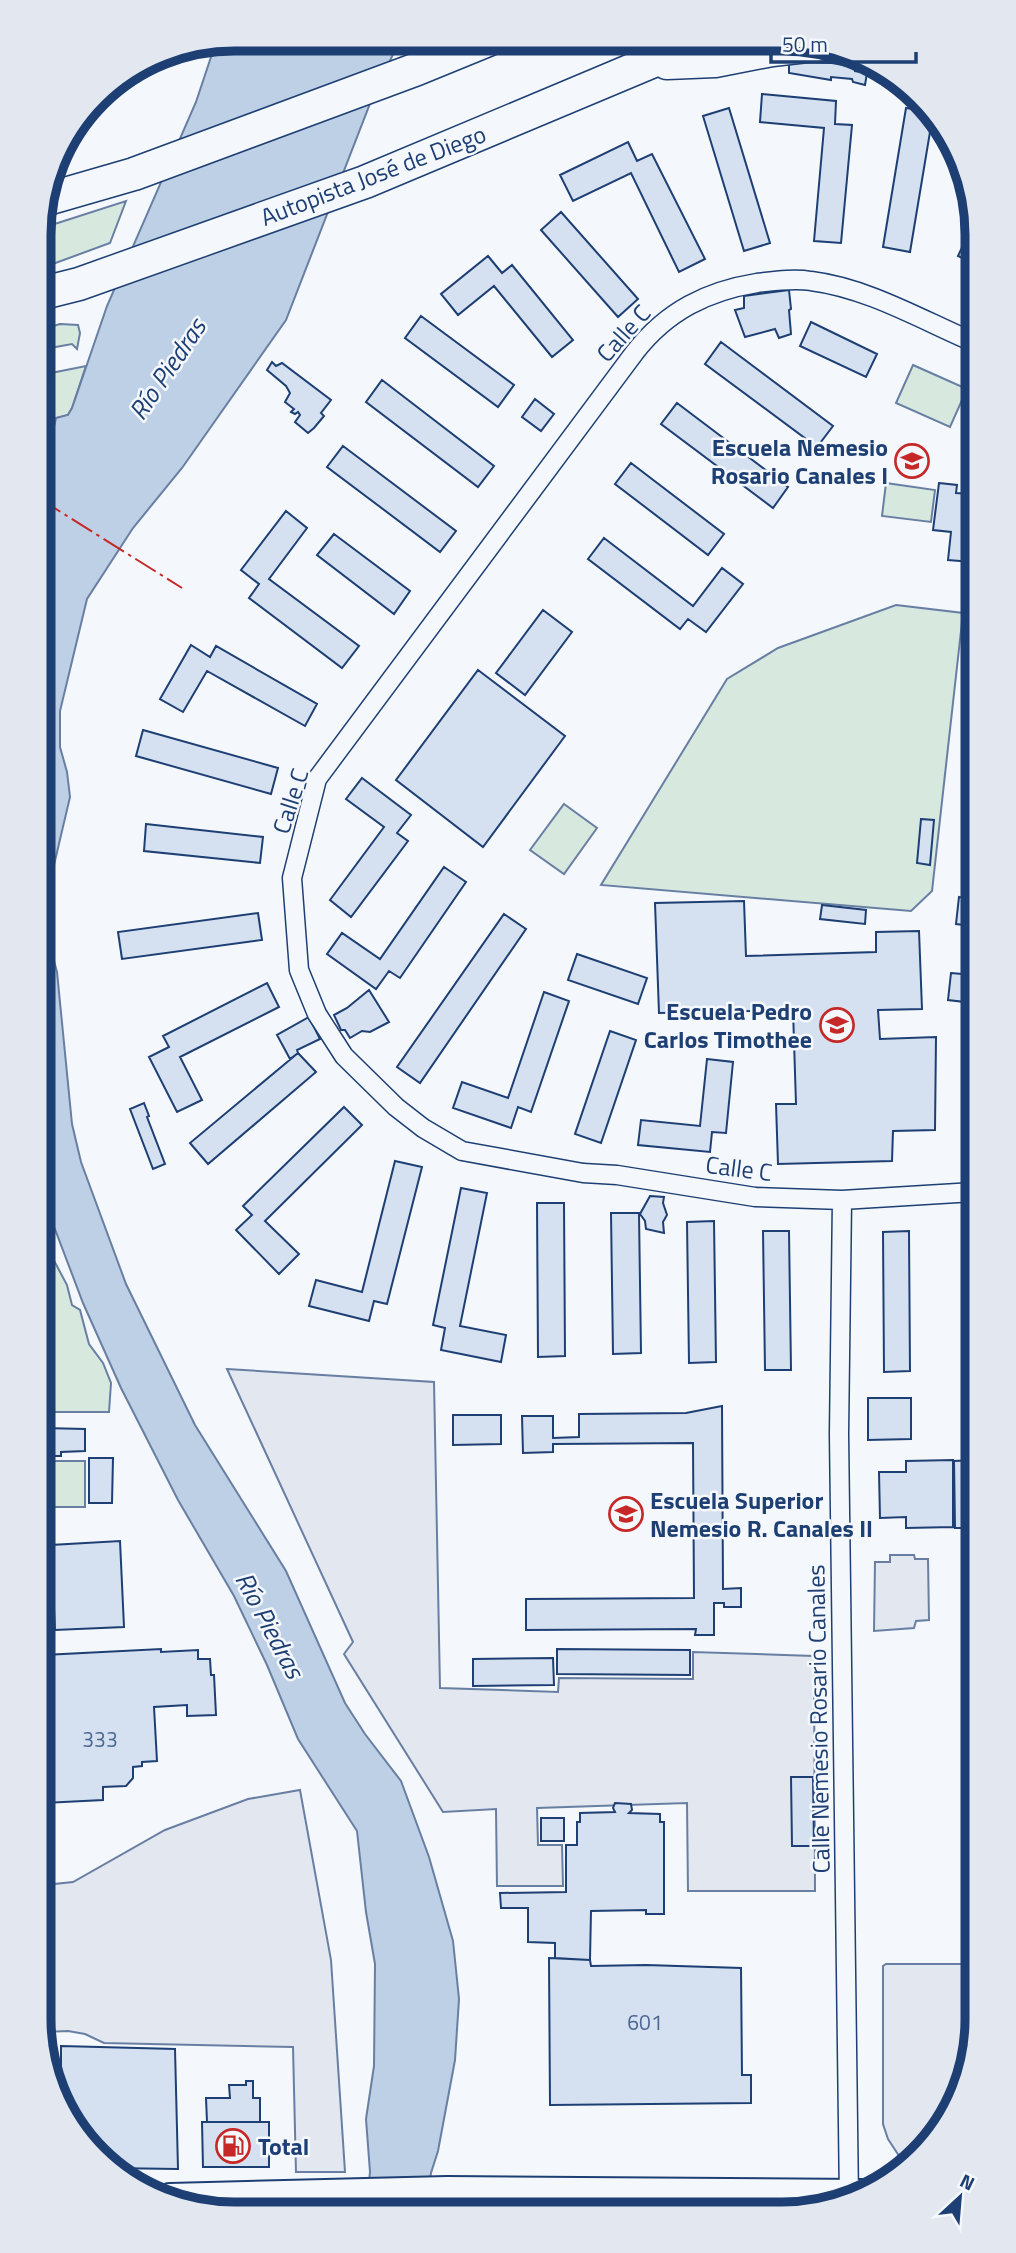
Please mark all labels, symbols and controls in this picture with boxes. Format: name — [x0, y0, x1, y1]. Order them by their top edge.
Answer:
scale bar — [771, 21, 916, 65]
text: 50 m — [782, 28, 828, 60]
street label: Autopista José de Diego — [255, 115, 491, 235]
street label: Calle C — [587, 296, 659, 370]
water label: Río Piedras — [119, 309, 216, 428]
place label: Escuela Nemesio Rosario Canales I — [711, 429, 888, 493]
school or university icon: Escuela Nemesio Rosario Canales I — [893, 442, 931, 480]
street label: Calle C — [263, 764, 317, 838]
place label: Escuela Pedro Carlos Timothee — [644, 993, 812, 1057]
school or university icon: Escuela Pedro Carlos Timothee — [818, 1006, 856, 1044]
street label: Calle C — [704, 1146, 774, 1190]
place label: Escuela Superior Nemesio R. Canales II — [650, 1482, 873, 1546]
school or university icon: Escuela Superior Nemesio R. Canales II — [607, 1495, 645, 1533]
street label: Calle Nemesio Rosario Canales — [797, 1564, 839, 1874]
water label: Río Piedras — [226, 1565, 315, 1687]
house number: 333 — [82, 1723, 118, 1755]
house number: 601 — [627, 2006, 663, 2038]
fuel station icon: Total — [214, 2127, 252, 2165]
place label: Total — [258, 2128, 309, 2164]
north arrow — [925, 2162, 995, 2232]
text: N — [955, 2165, 980, 2197]

